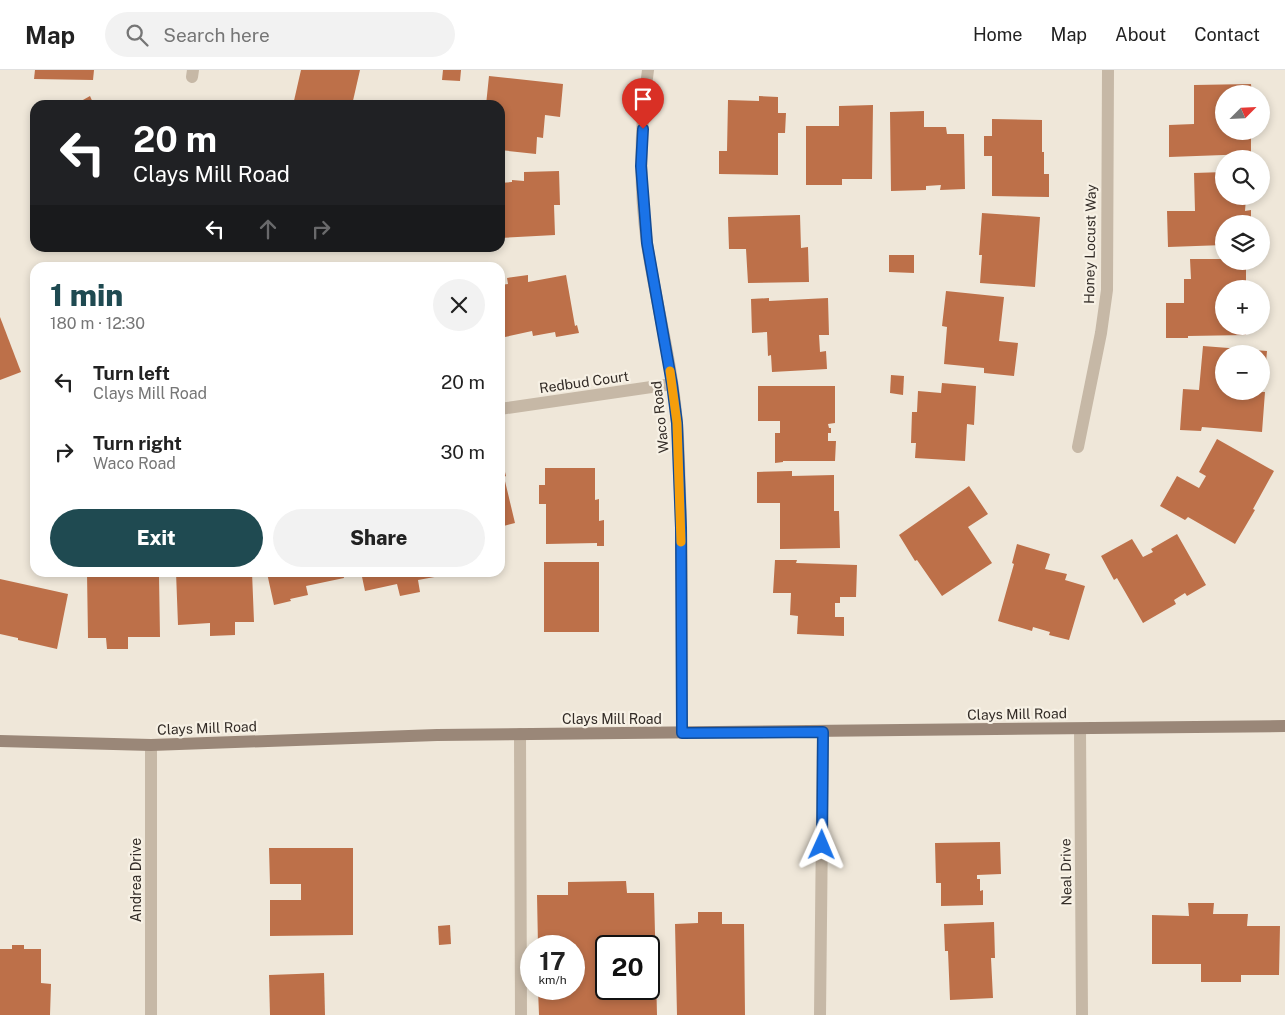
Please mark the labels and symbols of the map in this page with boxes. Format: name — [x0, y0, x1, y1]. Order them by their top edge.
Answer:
pin — [622, 78, 664, 129]
north arrow — [1215, 85, 1270, 140]
street label: Honey Locust Way — [1081, 183, 1099, 304]
street label: Redbud Court — [538, 368, 630, 396]
street label: Waco Road — [648, 380, 672, 454]
street label: Clays Mill Road — [967, 705, 1067, 723]
street label: Clays Mill Road — [562, 711, 662, 727]
street label: Clays Mill Road — [157, 718, 257, 738]
position arrow — [795, 818, 847, 870]
street label: Andrea Drive — [128, 838, 144, 922]
street label: Neal Drive — [1057, 838, 1075, 906]
speed limit sign: 20 — [595, 935, 660, 1000]

